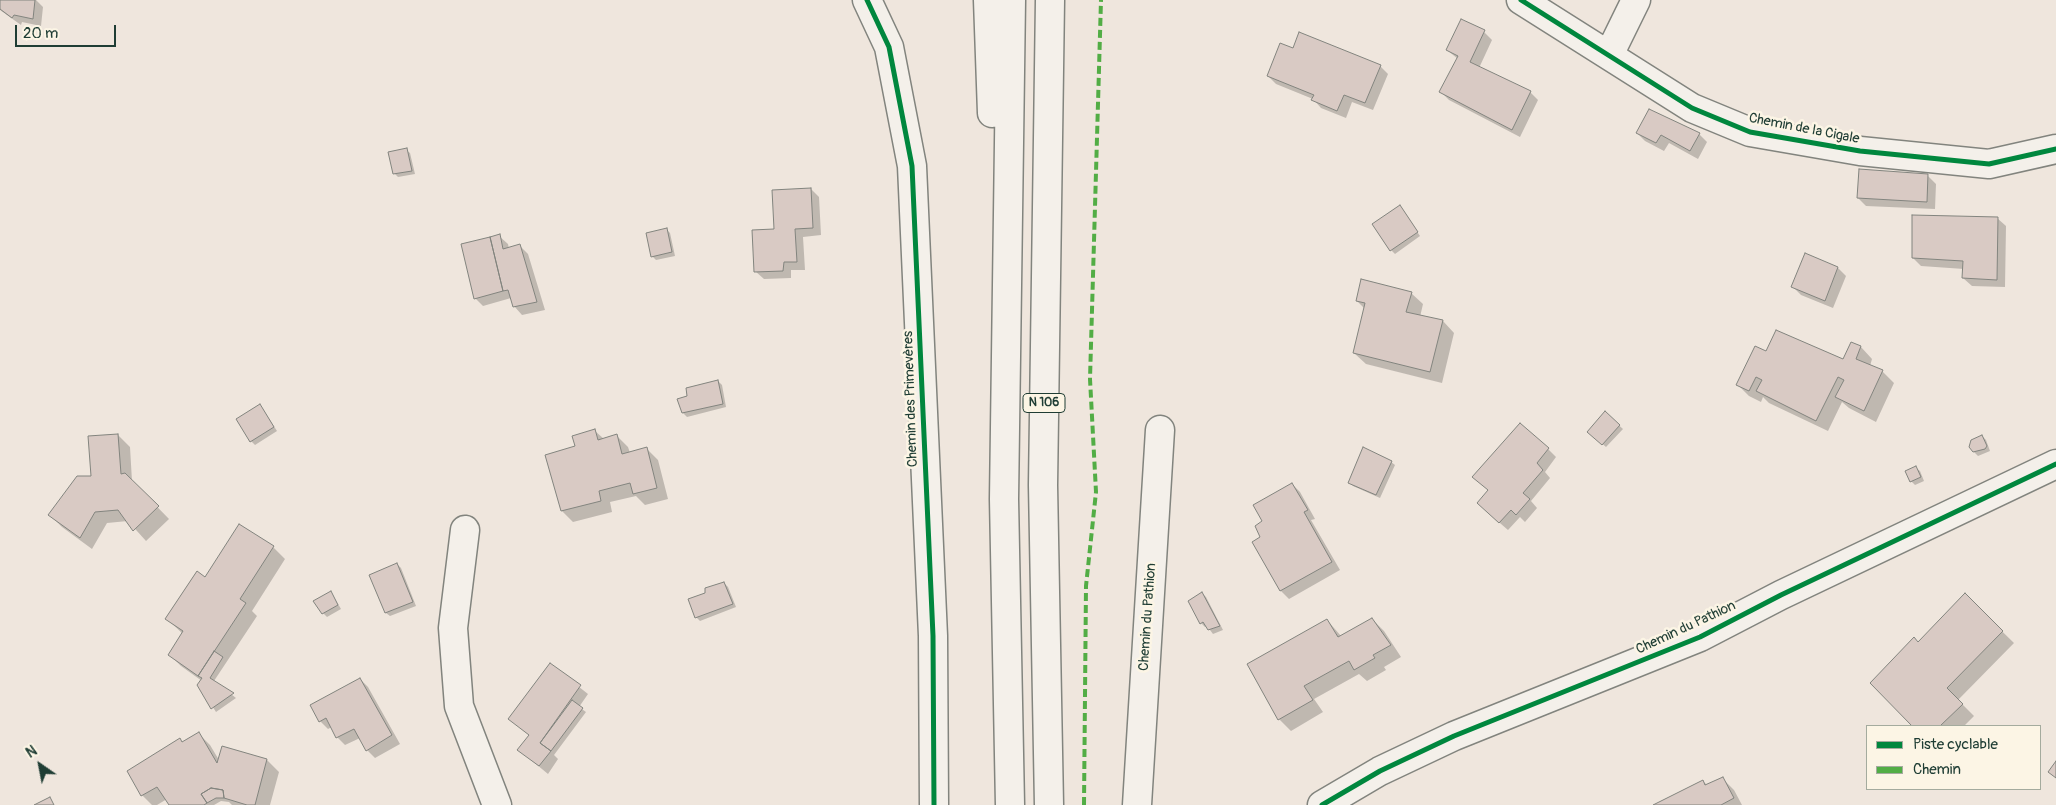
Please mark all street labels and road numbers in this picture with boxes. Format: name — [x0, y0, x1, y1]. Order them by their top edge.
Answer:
street label: Chemin de la Cigale — [1747, 110, 1861, 148]
street label: Chemin des Primevères — [900, 331, 922, 467]
road number: N 106 — [1023, 393, 1065, 412]
street label: Chemin du Pathion — [1136, 563, 1160, 671]
street label: Chemin du Pathion — [1633, 598, 1739, 658]

